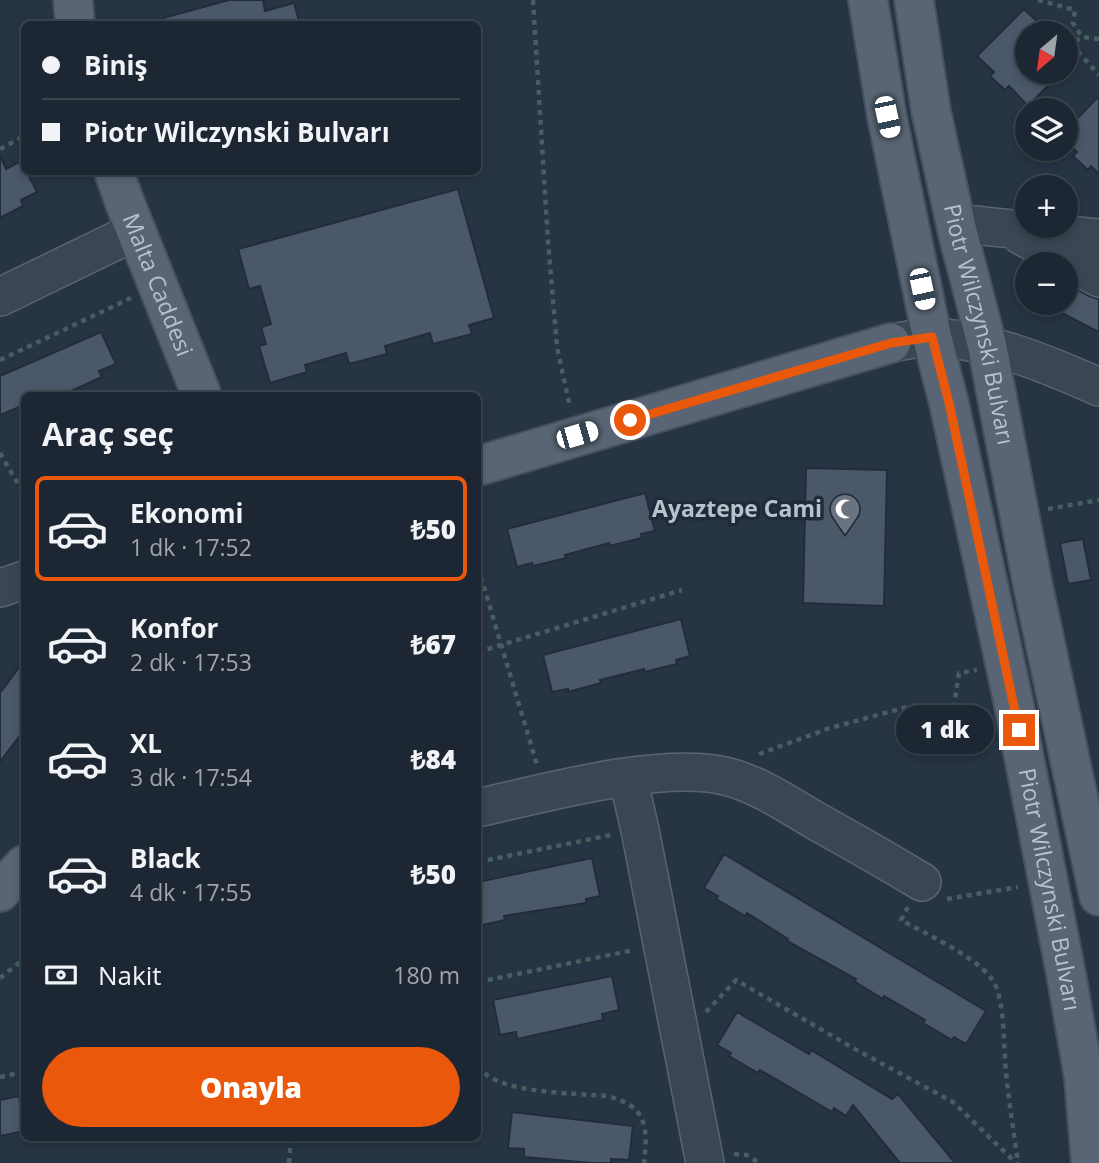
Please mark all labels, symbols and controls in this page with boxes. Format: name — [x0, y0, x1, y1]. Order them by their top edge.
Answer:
north arrow — [1015, 21, 1078, 84]
map controls — [1015, 21, 1078, 315]
text: Biniş — [84, 47, 147, 83]
car — [873, 94, 902, 140]
button: layers — [1015, 98, 1078, 161]
text: Piotr Wilczynski Bulvarı — [84, 114, 390, 150]
button: + — [1015, 175, 1078, 238]
street label: Piotr Wilczynski Bulvarı — [937, 201, 1023, 447]
street label: Malta Caddesi — [116, 208, 201, 361]
button: − — [1015, 252, 1078, 315]
car — [908, 266, 937, 312]
route start — [614, 404, 646, 436]
text: Araç seç — [42, 412, 174, 455]
car — [554, 419, 601, 451]
place label: Ayaztepe Cami — [652, 492, 822, 524]
mosque icon: Ayaztepe Cami — [828, 492, 862, 536]
text: Ekonomi — [130, 495, 243, 531]
icon: car — [46, 497, 109, 560]
text: ₺50 — [411, 511, 456, 547]
text: 1 dk · 17:52 — [130, 531, 252, 563]
text: Konfor — [130, 610, 218, 646]
icon: car — [46, 612, 109, 675]
text: ₺67 — [411, 626, 456, 662]
text: 2 dk · 17:53 — [130, 646, 252, 678]
callout: 1 dk — [897, 706, 995, 754]
text: 1 dk — [920, 713, 970, 745]
route end — [1003, 714, 1035, 746]
text: XL — [130, 725, 162, 761]
icon: car — [46, 727, 109, 790]
text: ₺84 — [411, 741, 456, 777]
text: 3 dk · 17:54 — [130, 761, 252, 793]
street label: Piotr Wilczynski Bulvarı — [1012, 765, 1089, 1013]
text: Black — [130, 840, 201, 876]
icon: car — [46, 842, 109, 905]
text: ₺50 — [411, 856, 456, 892]
text: 4 dk · 17:55 — [130, 876, 252, 908]
icon: cash — [42, 956, 80, 994]
text: Nakit — [98, 957, 162, 993]
text: 180 m — [393, 959, 460, 991]
button: Onayla — [42, 1047, 460, 1127]

